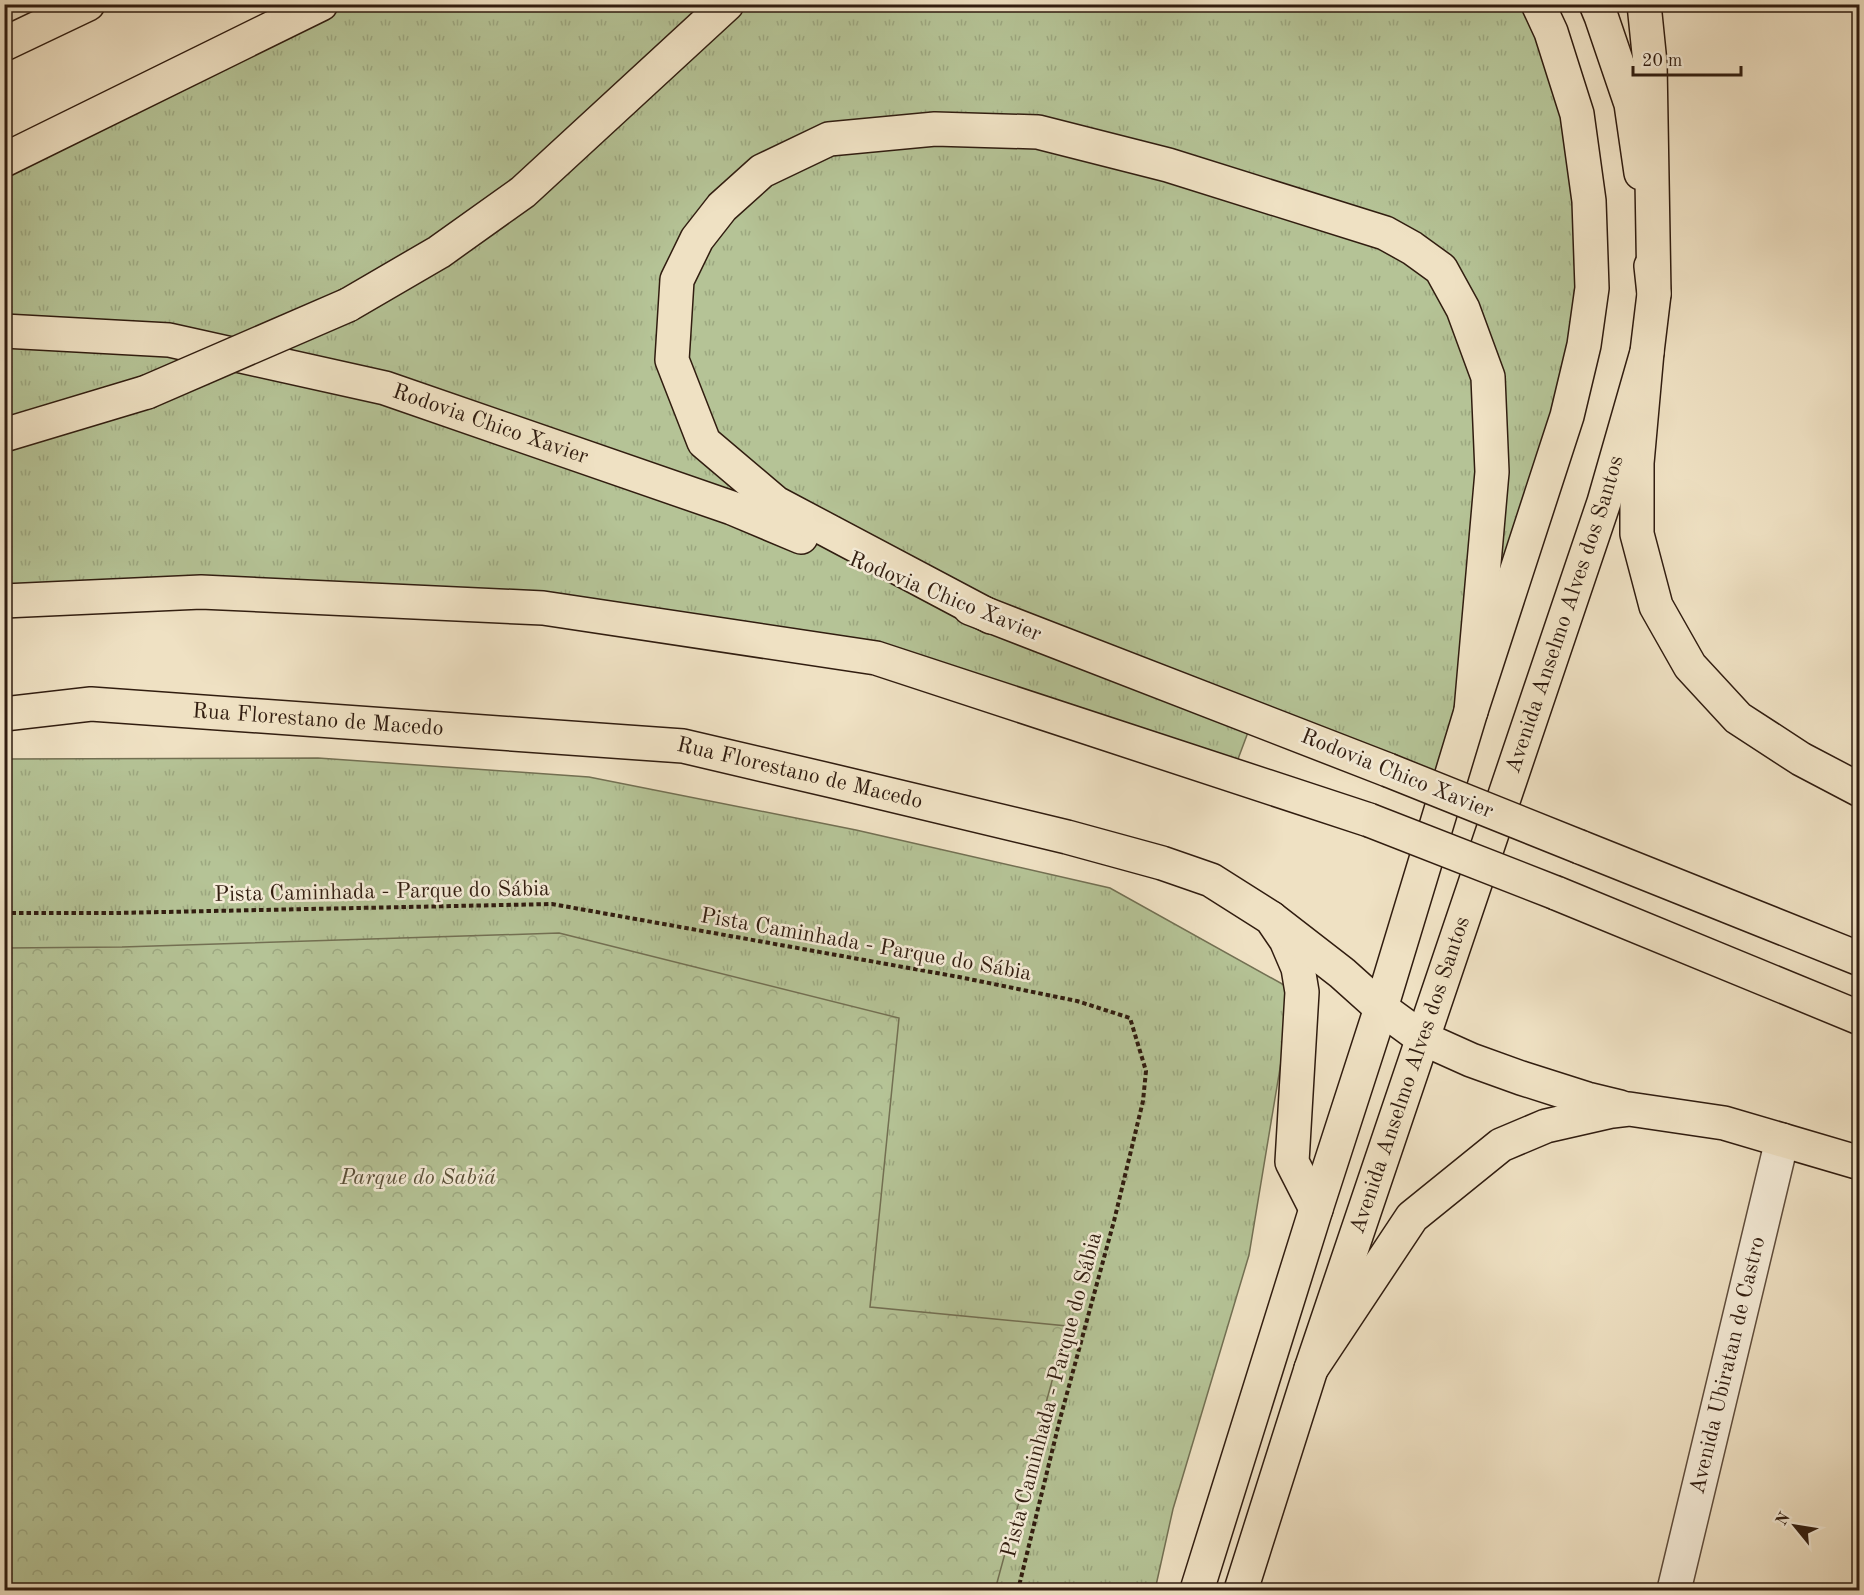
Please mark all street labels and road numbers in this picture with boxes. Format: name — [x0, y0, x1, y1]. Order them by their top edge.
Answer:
street label: Rodovia Chico Xavier — [390, 380, 591, 468]
street label: Avenida Anselmo Alves dos Santos — [1502, 453, 1628, 776]
street label: Rodovia Chico Xavier — [846, 548, 1044, 646]
street label: Rua Florestano de Macedo — [191, 700, 444, 740]
street label: Rodovia Chico Xavier — [1298, 725, 1496, 823]
street label: Rua Florestano de Macedo — [675, 734, 925, 813]
street label: Pista Caminhada - Parque do Sábia — [214, 878, 550, 906]
street label: Pista Caminhada - Parque do Sábia — [699, 905, 1033, 985]
street label: Avenida Anselmo Alves dos Santos — [1347, 914, 1474, 1237]
street label: Pista Caminhada - Parque do Sábia — [998, 1230, 1106, 1560]
street label: Avenida Ubiratan de Castro — [1686, 1234, 1769, 1496]

